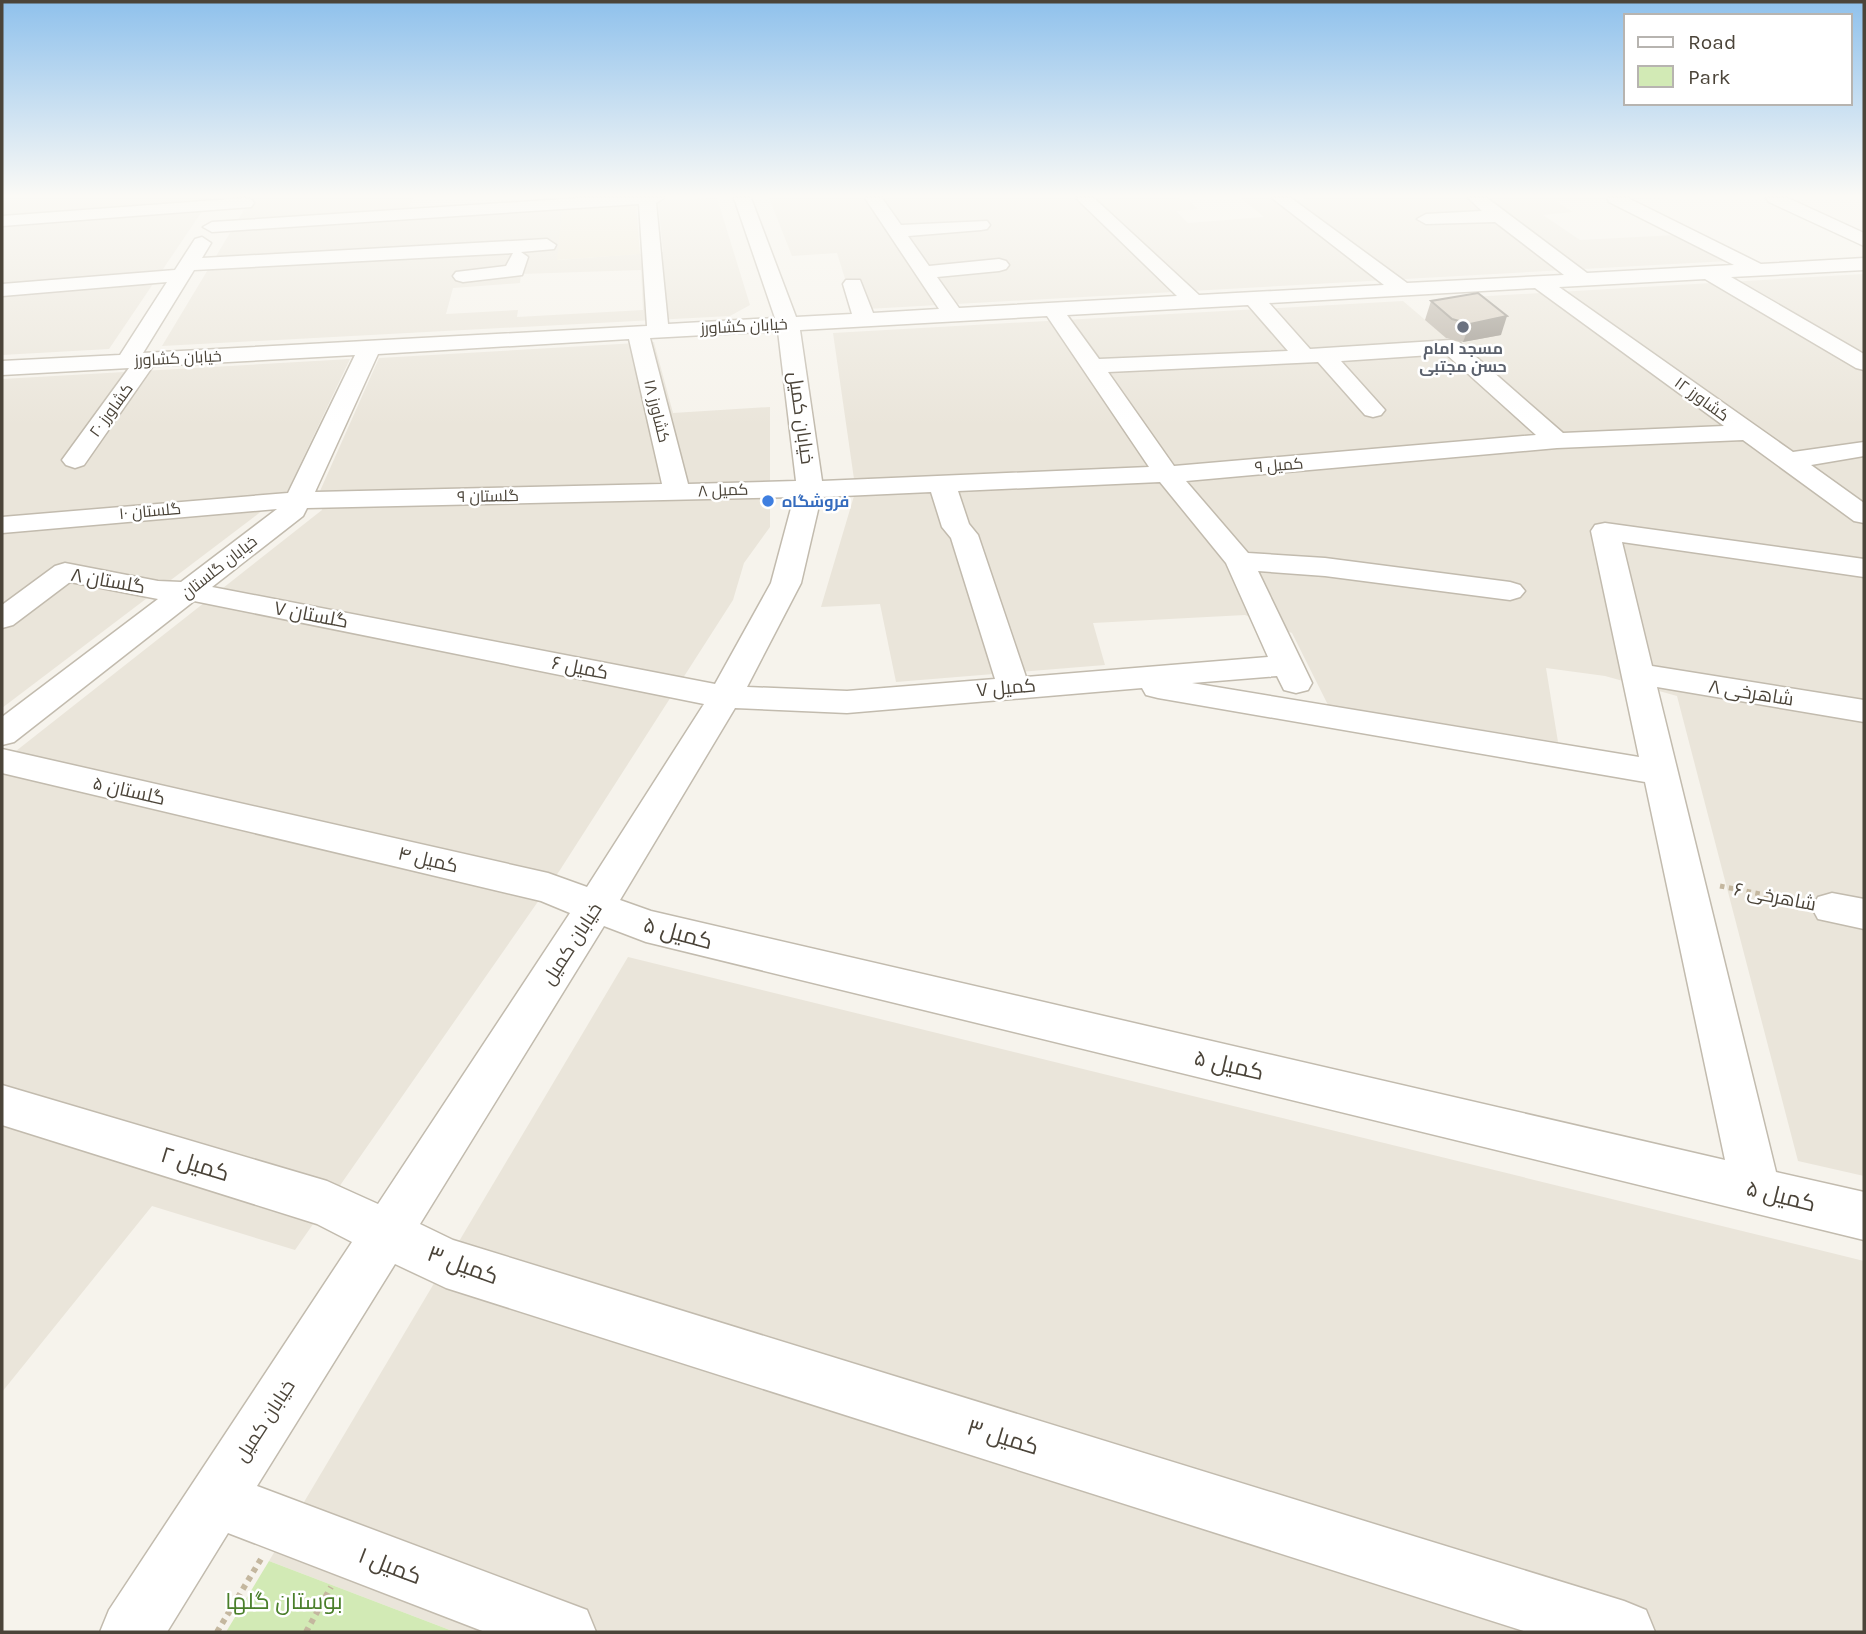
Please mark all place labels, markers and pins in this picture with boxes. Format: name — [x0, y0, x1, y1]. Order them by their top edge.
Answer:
marker: مسجد امام حسن مجتبی — [1455, 319, 1471, 335]
place label: مسجد امام حسن مجتبی — [1419, 339, 1507, 376]
place label: فروشگاه — [782, 492, 849, 511]
marker: فروشگاه — [760, 493, 776, 509]

